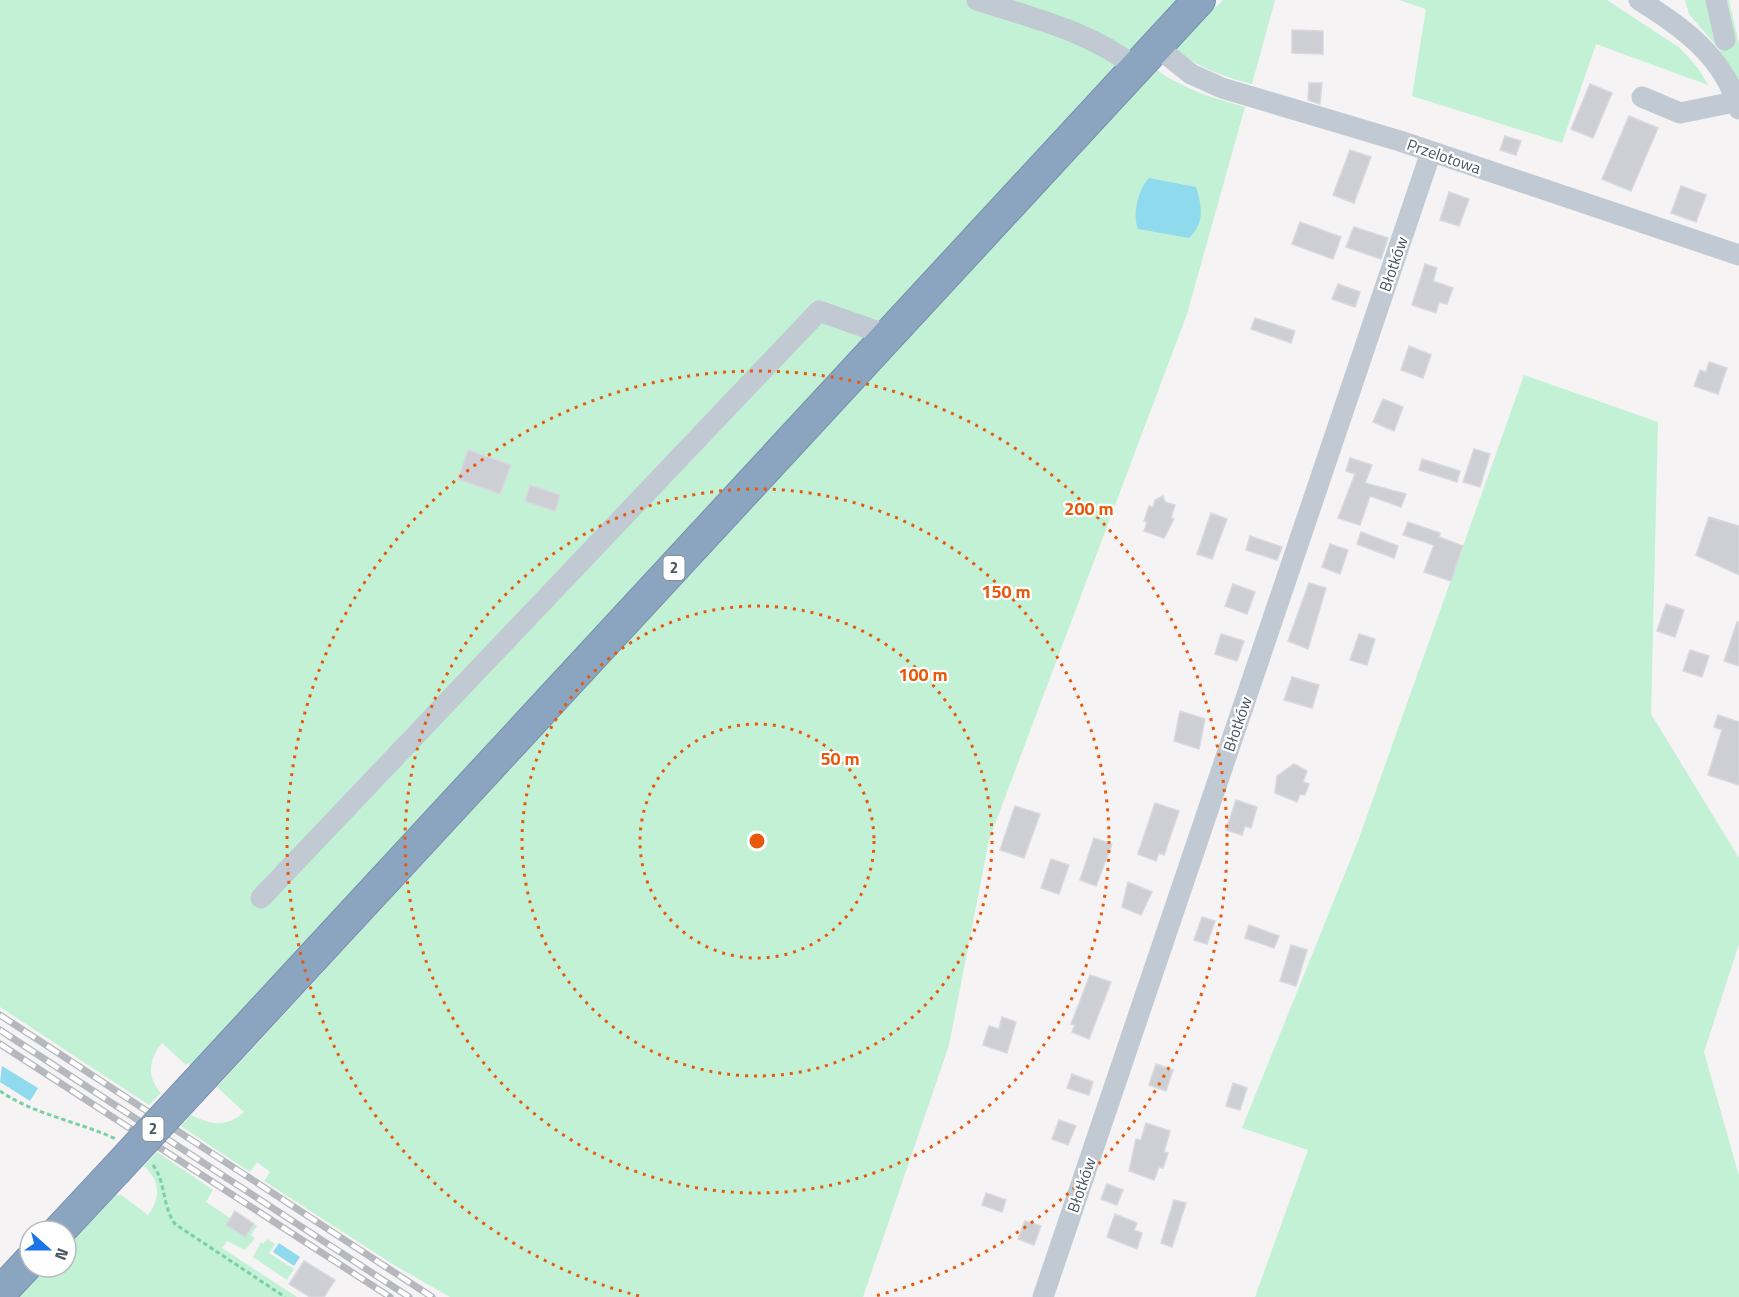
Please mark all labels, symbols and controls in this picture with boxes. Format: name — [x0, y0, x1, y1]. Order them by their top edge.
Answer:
street label: Przelotowa — [1404, 132, 1484, 180]
street label: Błotków — [1372, 233, 1414, 295]
text: 200 m — [1064, 495, 1114, 522]
road number: 2 — [664, 556, 684, 580]
text: 150 m — [981, 578, 1031, 605]
text: 100 m — [898, 661, 948, 688]
street label: Błotków — [1216, 693, 1258, 755]
text: 50 m — [820, 745, 860, 772]
centre of rings — [747, 831, 767, 851]
road number: 2 — [142, 1117, 164, 1141]
street label: Błotków — [1060, 1154, 1102, 1216]
north arrow — [18, 1219, 78, 1279]
text: N — [49, 1245, 75, 1264]

